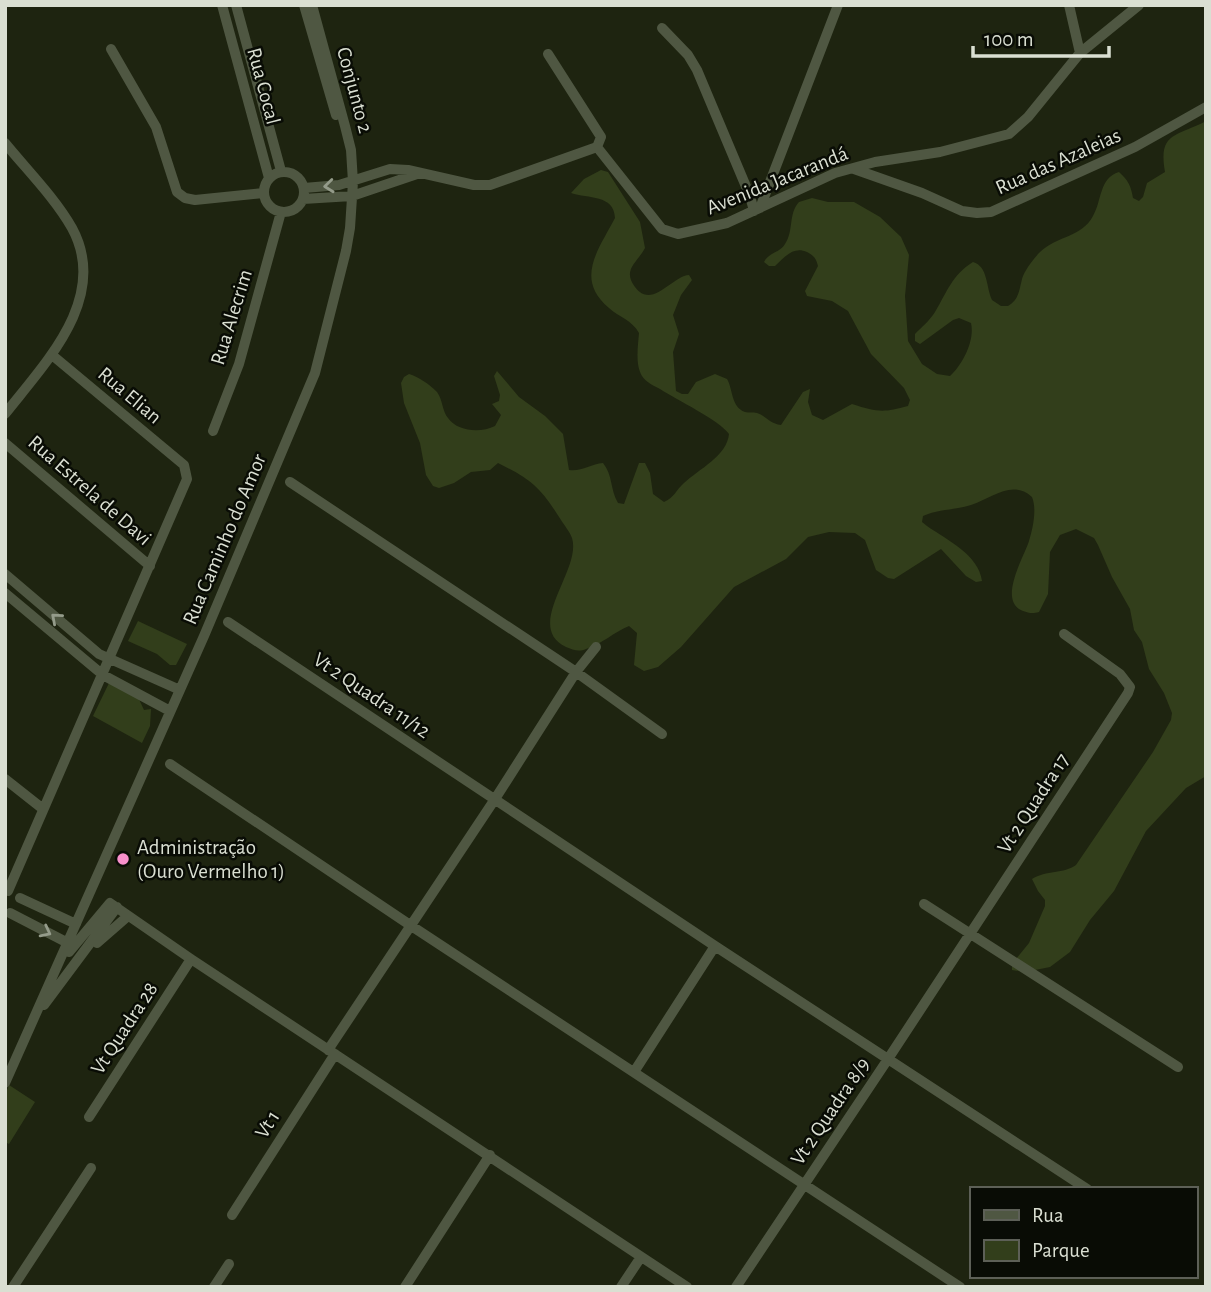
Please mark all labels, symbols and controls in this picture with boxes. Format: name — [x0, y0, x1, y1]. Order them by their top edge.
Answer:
scale bar — [973, 14, 1110, 58]
text: 100 m — [984, 29, 1034, 50]
street label: Rua Cocal — [243, 45, 284, 127]
street label: Conjunto 2 — [333, 45, 376, 135]
street label: Rua das Azaleias — [992, 124, 1124, 198]
street label: Avenida Jacarandá — [703, 142, 851, 218]
one-way arrow — [323, 178, 334, 193]
street label: Rua Alecrim — [207, 267, 256, 367]
street label: Rua Elian — [94, 363, 165, 428]
street label: Rua Estrela de Davi — [24, 431, 155, 549]
street label: Rua Caminho do Amor — [179, 451, 270, 628]
one-way arrow — [52, 614, 65, 626]
street label: Vt 2 Quadra 11/12 — [310, 649, 434, 742]
street label: Vt 2 Quadra 17 — [993, 749, 1074, 857]
place label: Administração (Ouro Vermelho 1) — [137, 837, 285, 882]
marker: Administração (Ouro Vermelho 1) — [115, 851, 131, 867]
one-way arrow — [39, 924, 51, 937]
street label: Vt Quadra 28 — [87, 979, 162, 1078]
street label: Vt 2 Quadra 8/9 — [787, 1054, 874, 1169]
street label: Vt 1 — [251, 1107, 284, 1142]
legend — [970, 1187, 1197, 1278]
text: Rua — [1032, 1205, 1064, 1226]
text: Parque — [1032, 1240, 1090, 1261]

